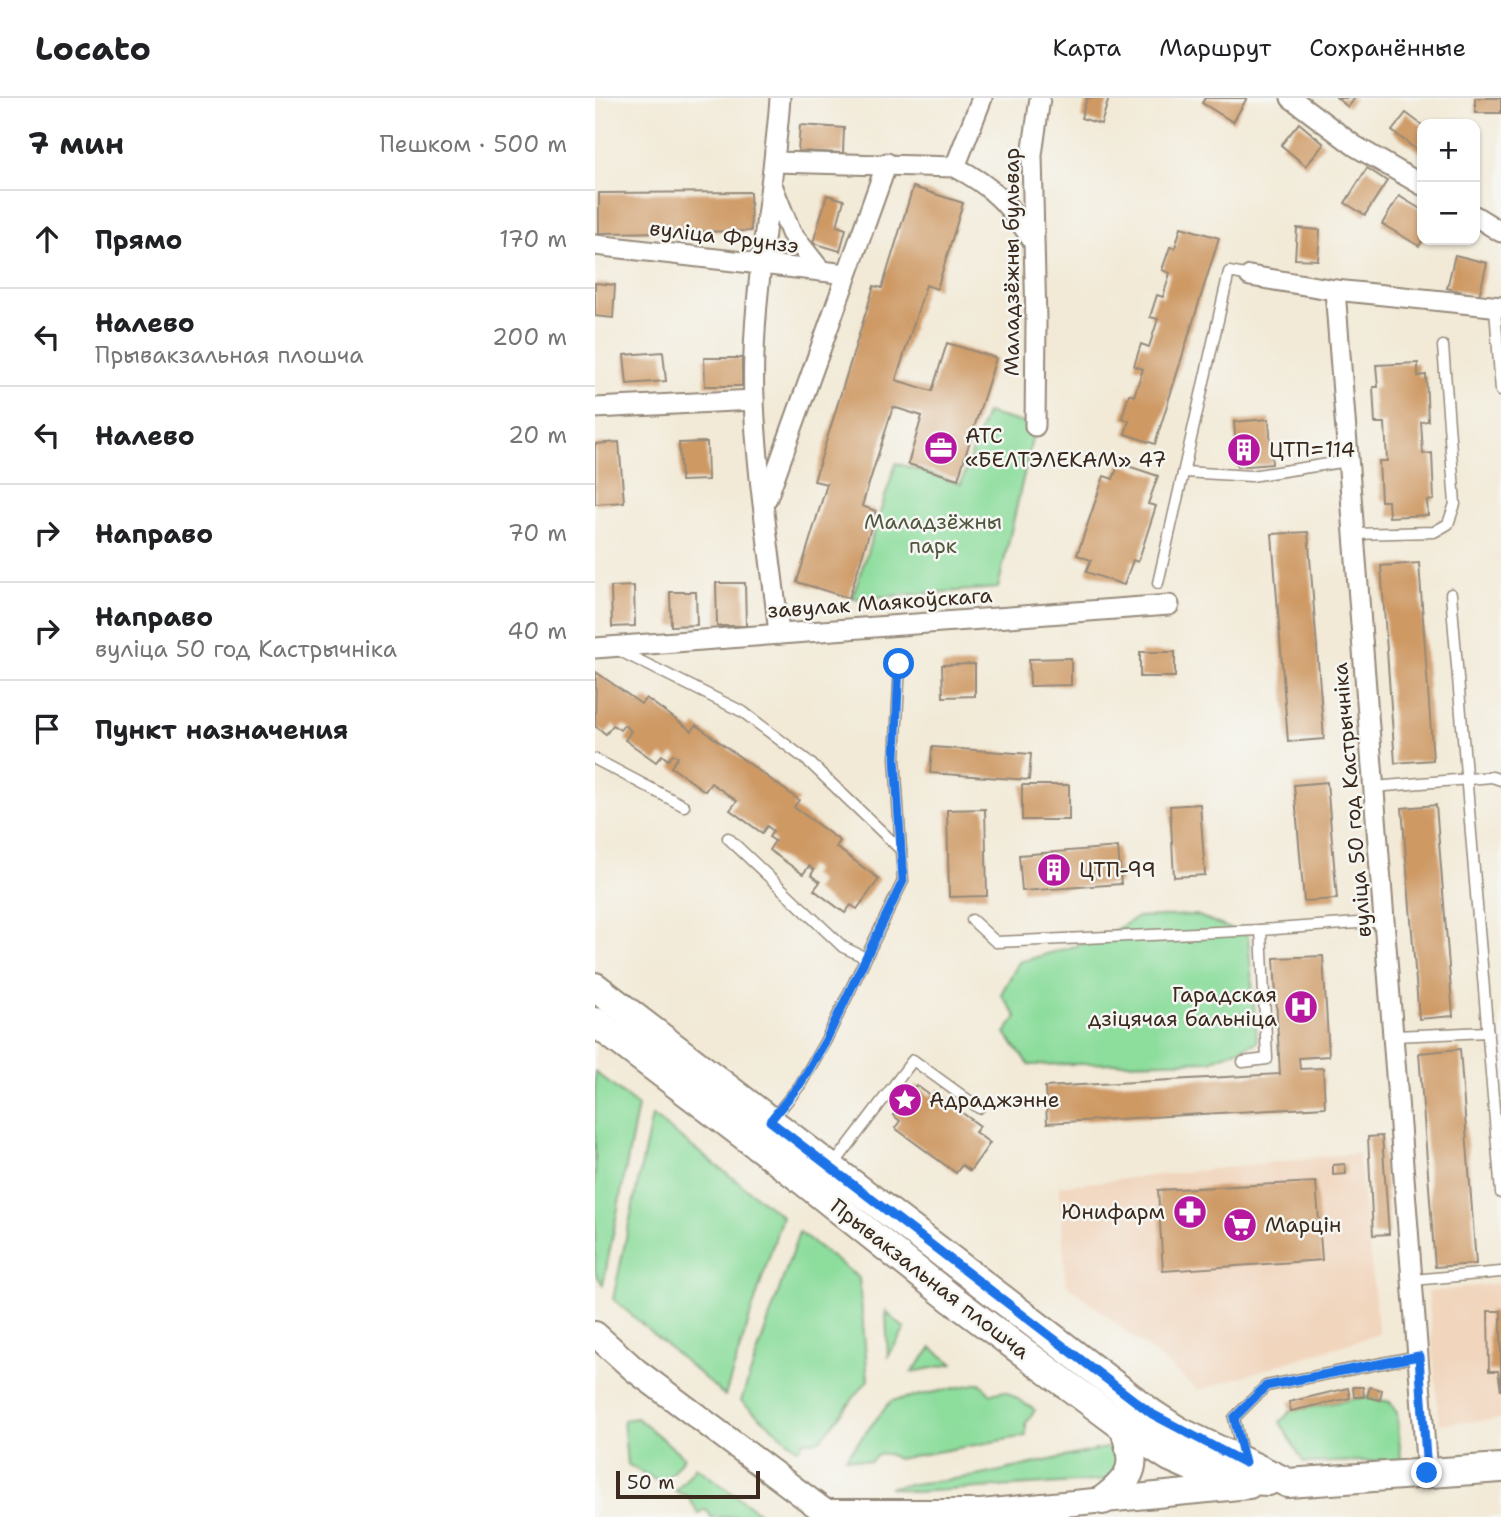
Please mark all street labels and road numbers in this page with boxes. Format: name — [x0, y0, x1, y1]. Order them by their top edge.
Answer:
street label: Маладзёжны бульвар — [998, 148, 1026, 376]
street label: вуліца Фрунзэ — [648, 214, 800, 260]
street label: завулак Маякоўскага — [767, 581, 993, 625]
street label: вуліца 50 год Кастрычніка — [1326, 661, 1378, 939]
street label: Прывакзальная плошча — [825, 1192, 1035, 1366]

